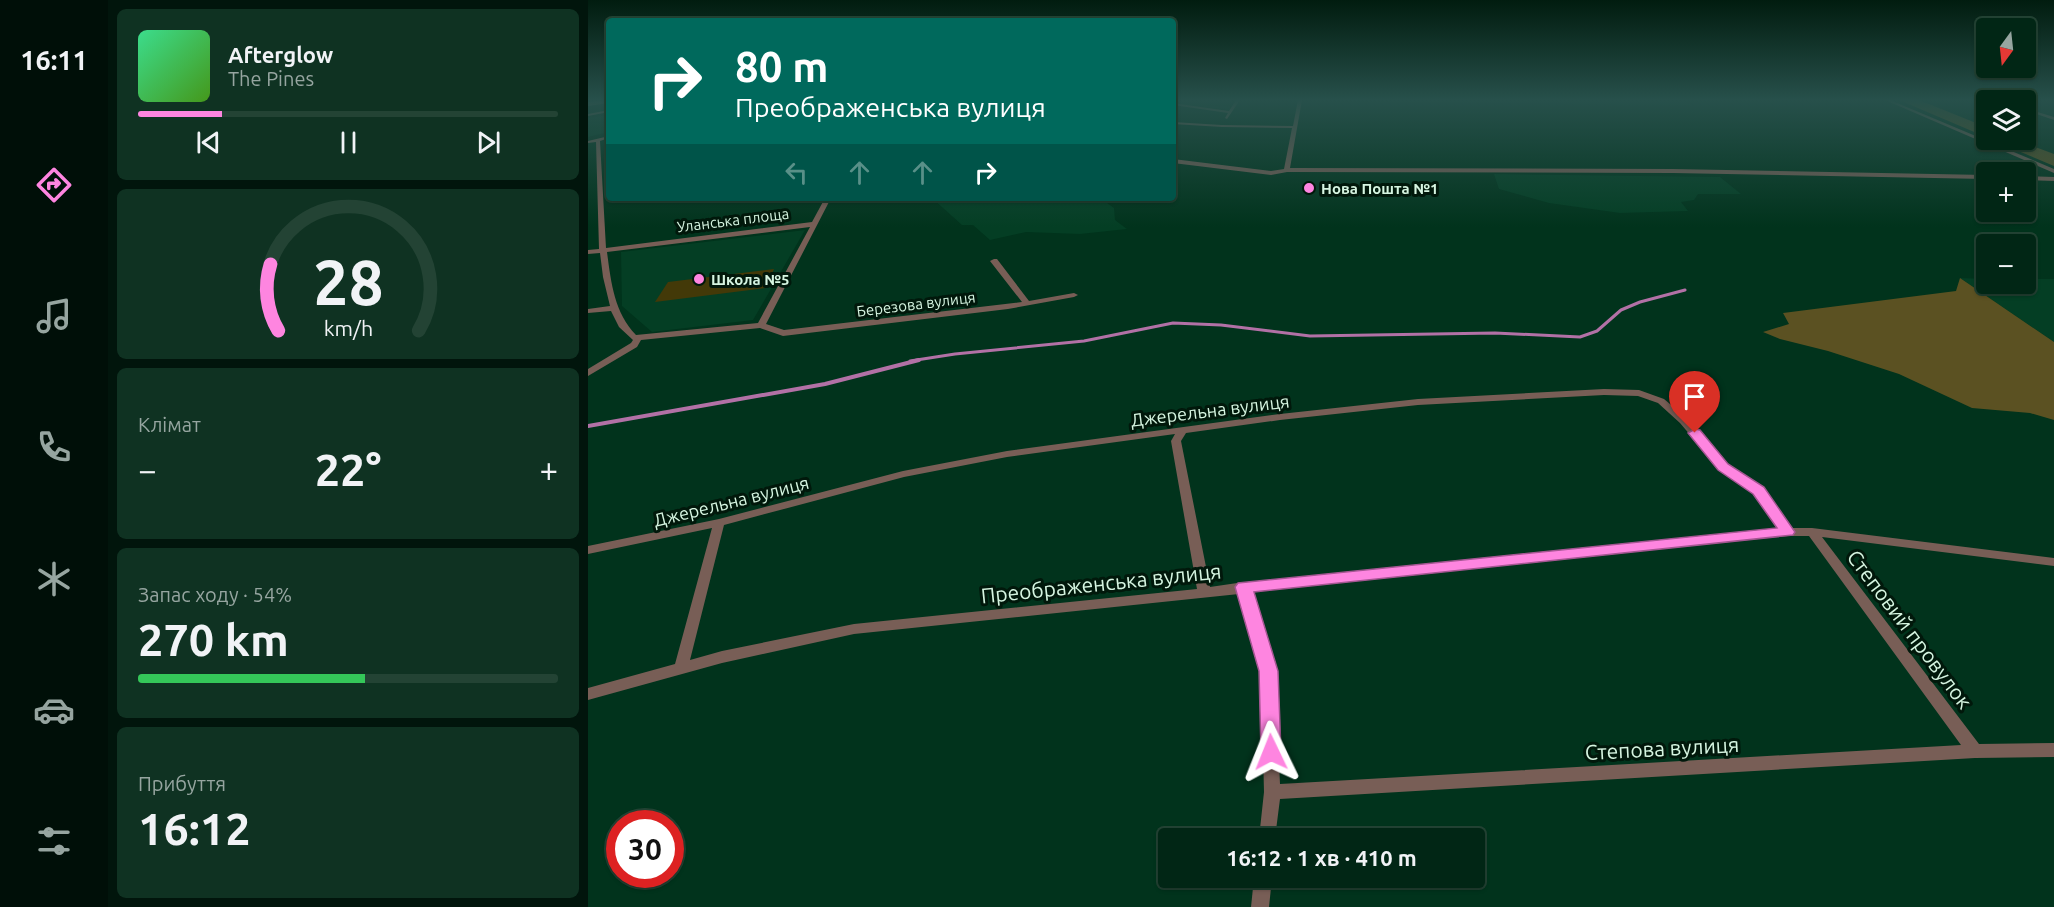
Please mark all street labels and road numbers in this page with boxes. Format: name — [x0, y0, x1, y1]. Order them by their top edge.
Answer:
street label: Уланська площа — [676, 205, 790, 235]
street label: Березова вулиця — [856, 288, 976, 320]
street label: Джерельна вулиця — [1129, 390, 1291, 430]
street label: Джерельна вулиця — [651, 472, 811, 530]
street label: Степовий провулок — [1843, 545, 1978, 713]
street label: Преображенська вулиця — [980, 558, 1222, 608]
street label: Степова вулиця — [1584, 732, 1740, 764]

